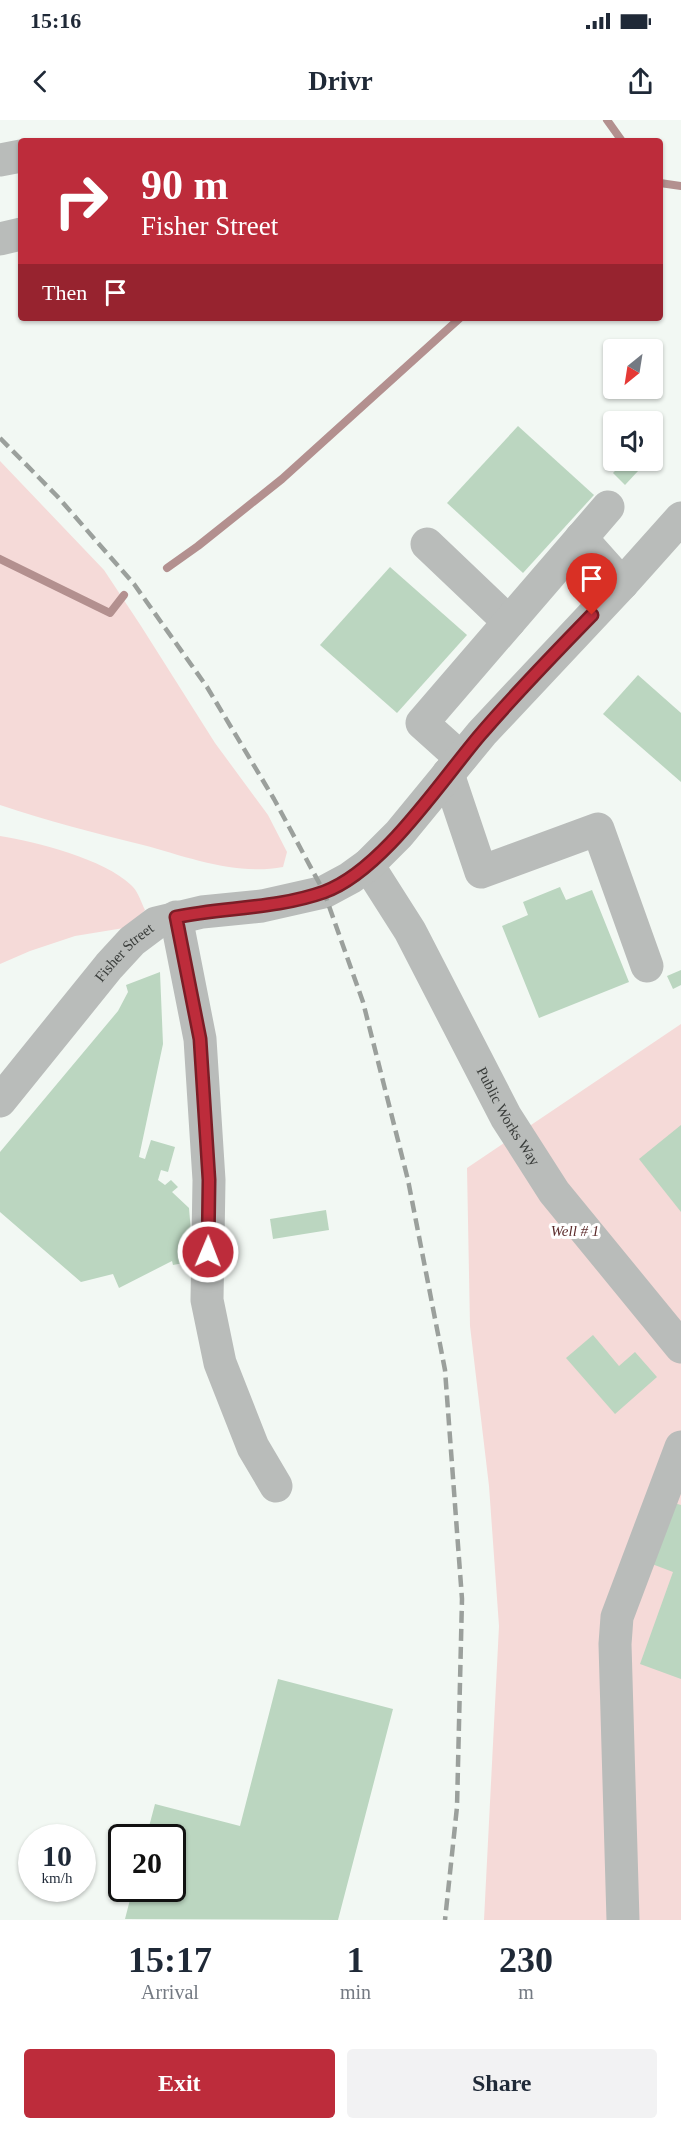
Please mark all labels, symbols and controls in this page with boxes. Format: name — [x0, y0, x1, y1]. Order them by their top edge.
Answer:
text: 15:16 — [30, 8, 81, 33]
icon: back — [24, 65, 57, 98]
icon: share — [624, 65, 657, 98]
text: Drivr — [308, 66, 373, 96]
icon: right — [42, 162, 120, 240]
text: 90 m — [141, 162, 229, 208]
text: Fisher Street — [141, 211, 278, 241]
icon: arrive — [99, 276, 132, 309]
text: Then — [42, 280, 87, 305]
north arrow — [603, 339, 663, 399]
map controls — [603, 339, 663, 471]
button: sound — [603, 411, 663, 471]
pin — [566, 553, 617, 615]
icon: arrive — [575, 562, 608, 595]
street label: Fisher Street — [92, 919, 157, 985]
street label: Public Works Way — [474, 1064, 543, 1169]
position arrow — [176, 1220, 240, 1284]
park label: Well # 1 — [551, 1223, 599, 1239]
speed limit sign: 20 — [108, 1824, 186, 1902]
text: 10 — [42, 1839, 72, 1872]
text: km/h — [42, 1870, 72, 1886]
text: 15:17 — [128, 1940, 212, 1980]
text: 1 — [347, 1940, 365, 1980]
text: 230 — [499, 1940, 553, 1980]
text: Arrival — [141, 1981, 199, 2003]
text: min — [340, 1981, 371, 2003]
text: m — [518, 1981, 534, 2003]
button: Exit — [24, 2049, 335, 2118]
button: Share — [347, 2049, 657, 2118]

